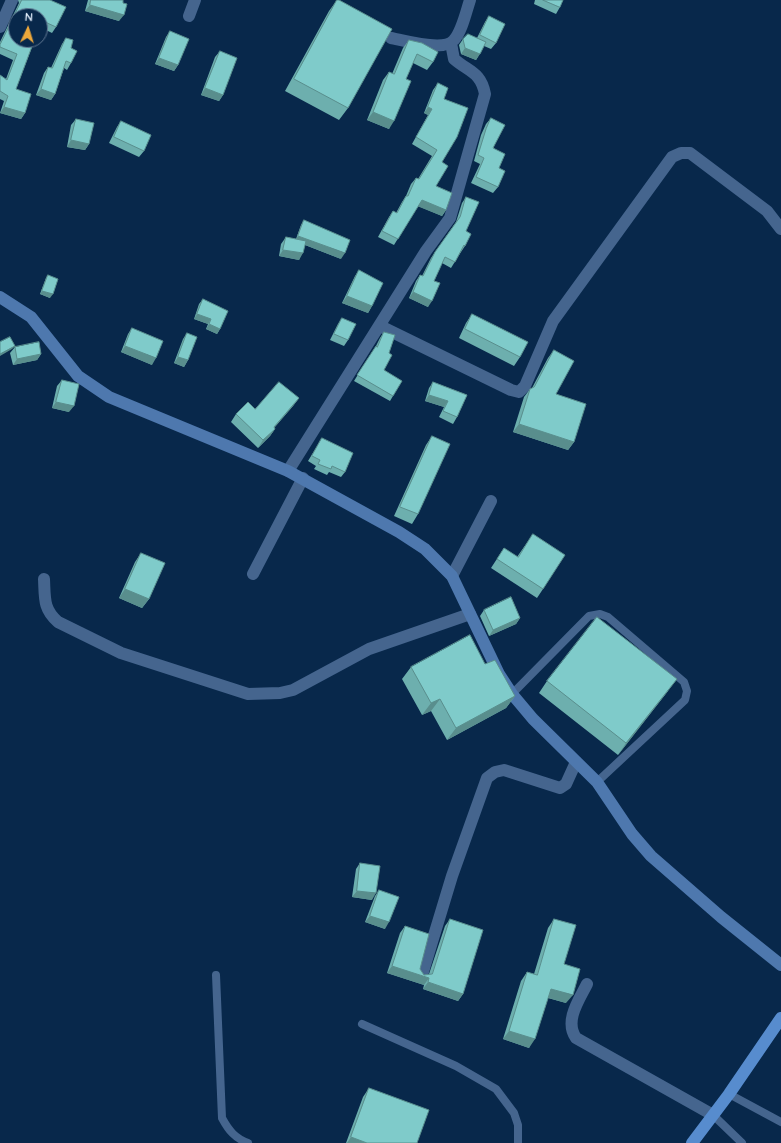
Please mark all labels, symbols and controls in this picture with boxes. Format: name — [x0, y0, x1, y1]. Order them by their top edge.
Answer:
north arrow — [8, 8, 48, 48]
text: N — [24, 10, 33, 24]

